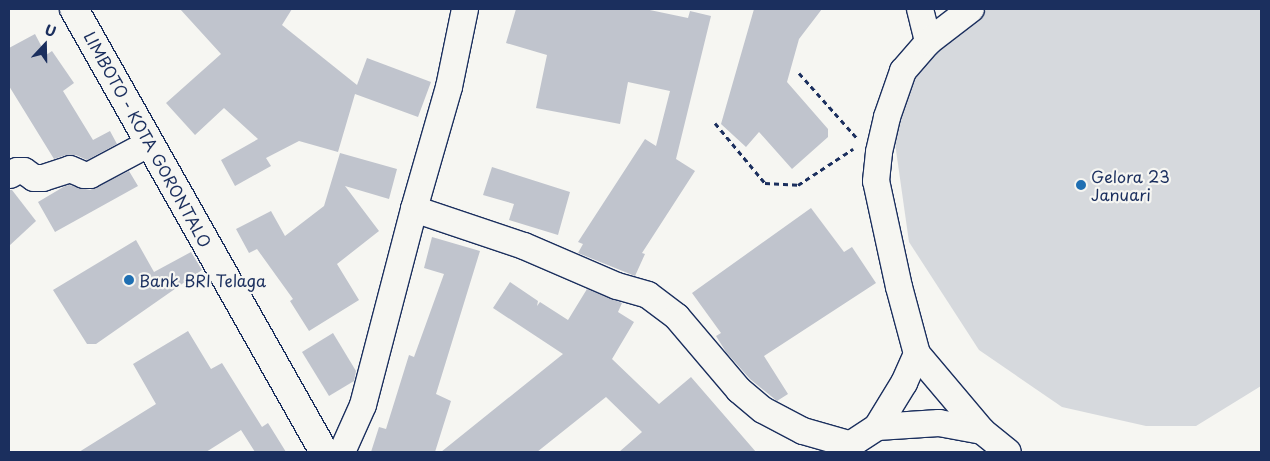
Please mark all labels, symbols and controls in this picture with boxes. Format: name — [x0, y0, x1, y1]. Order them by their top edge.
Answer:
text: U — [42, 19, 59, 42]
north arrow — [20, 20, 70, 70]
street label: LIMBOTO - KOTA GORONTALO — [80, 27, 216, 251]
place label: Gelora 23 Januari — [1091, 166, 1170, 204]
marker: Gelora 23 Januari — [1075, 179, 1087, 191]
place label: Bank BRI Telaga — [139, 270, 267, 290]
marker: Bank BRI Telaga — [123, 274, 135, 286]

